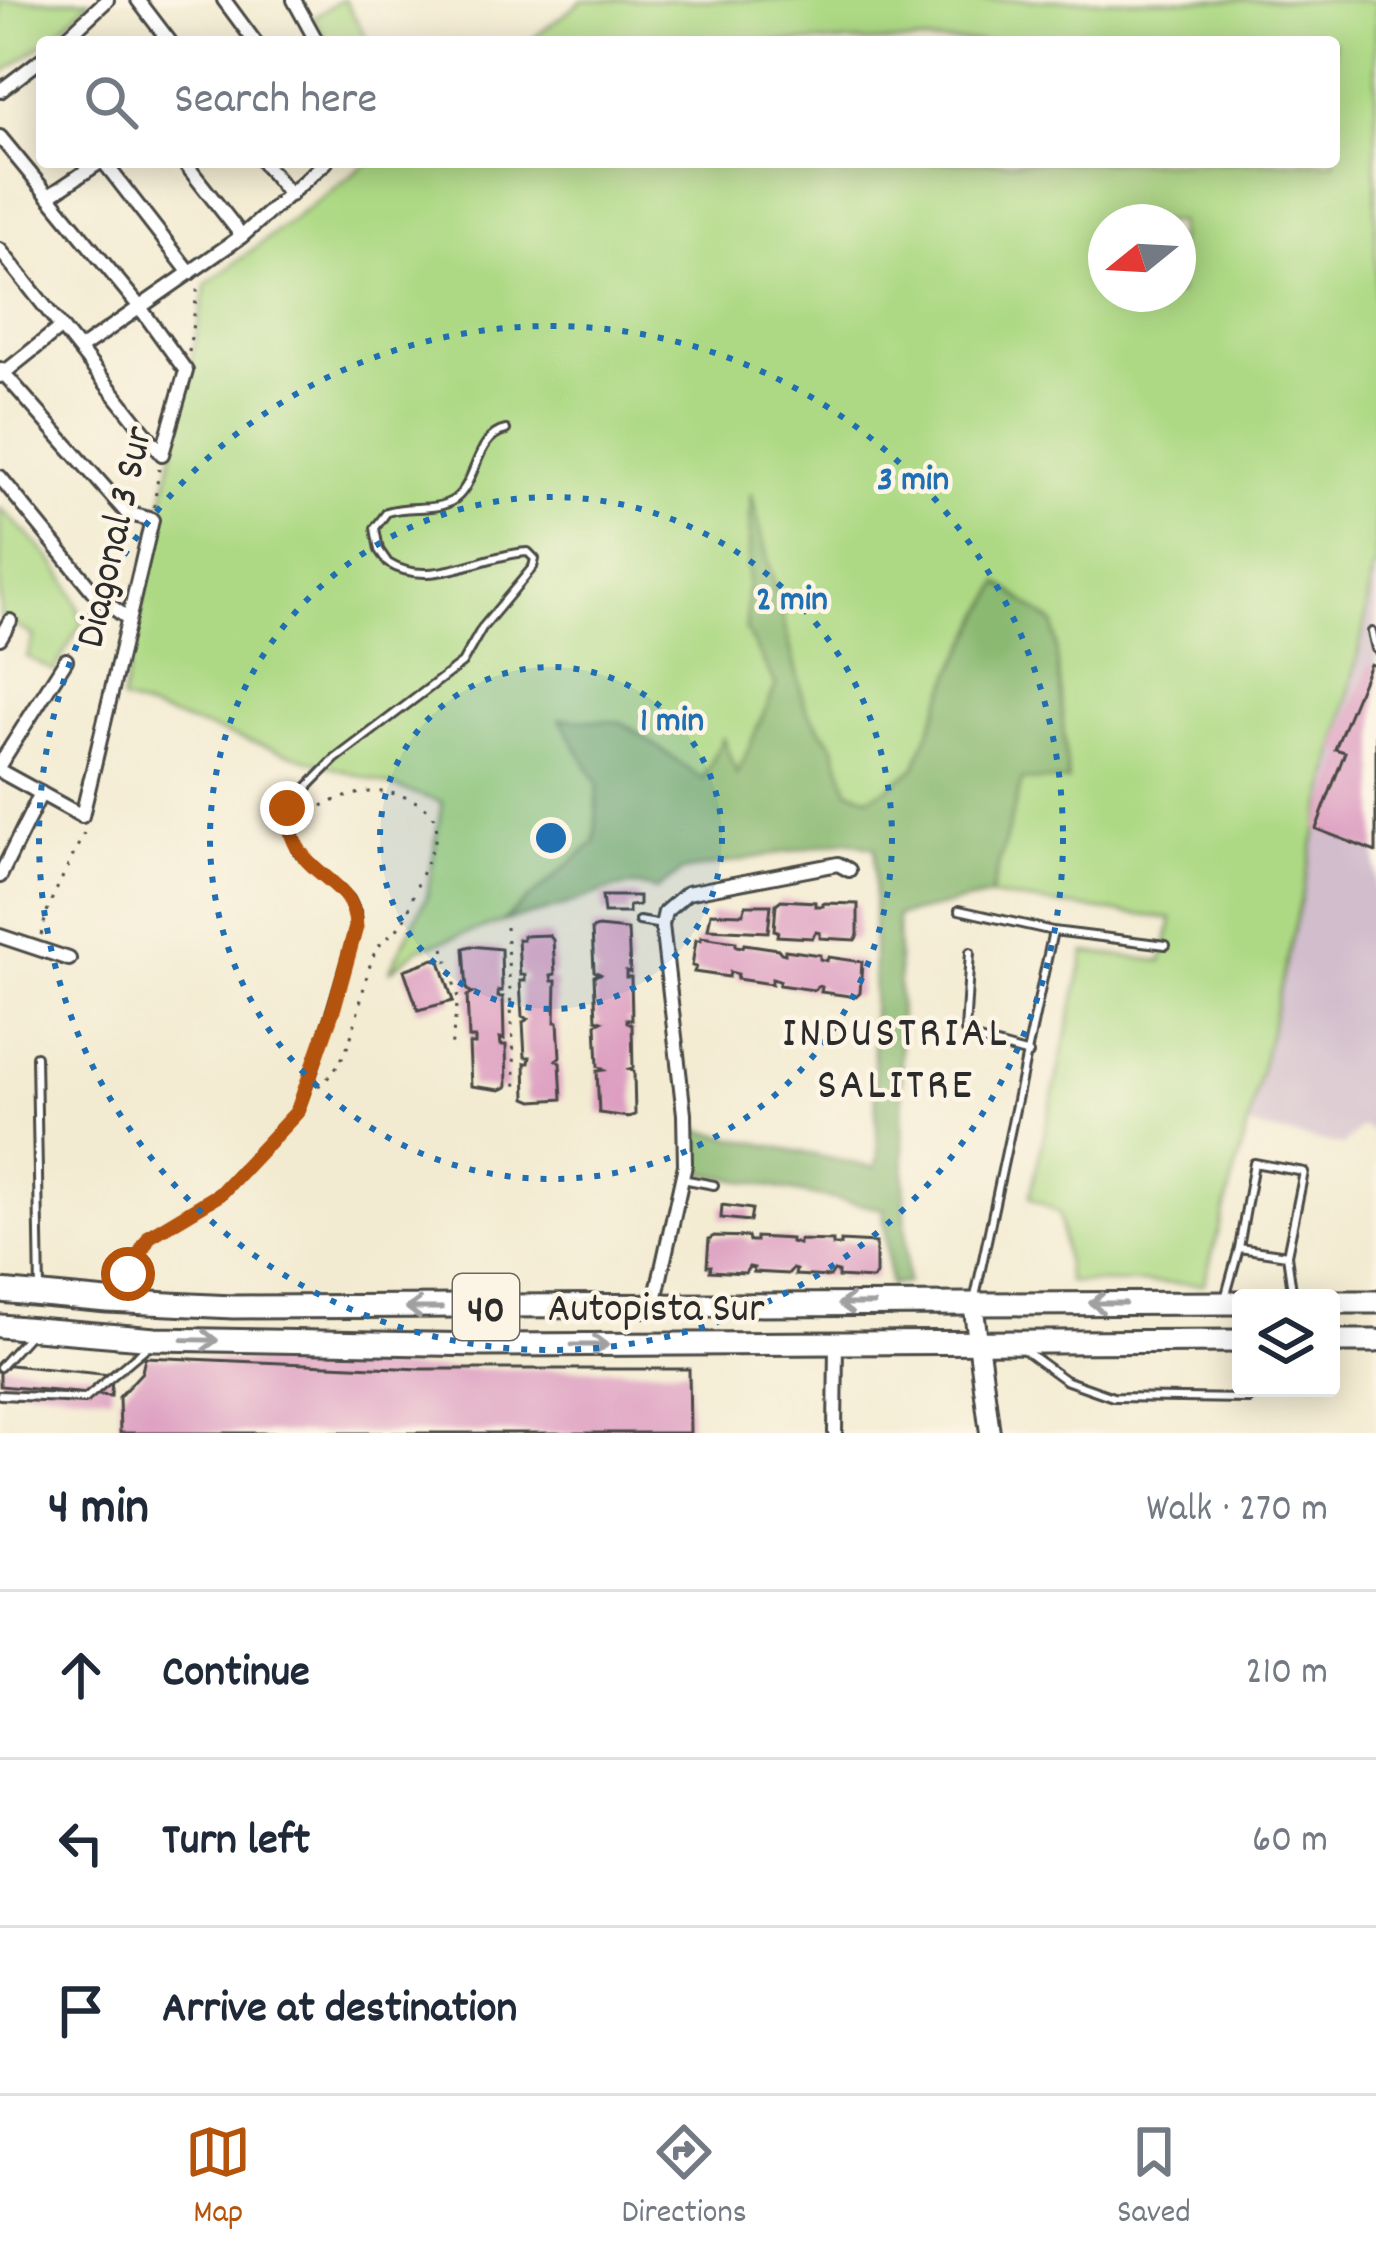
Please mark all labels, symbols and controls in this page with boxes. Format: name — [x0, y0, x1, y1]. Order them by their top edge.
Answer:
search box — [36, 36, 1340, 168]
icon: search — [78, 69, 144, 135]
text: Search here — [174, 70, 377, 134]
north arrow — [1088, 204, 1196, 312]
street label: Diagonal 3 Sur — [63, 421, 172, 654]
text: 3 min — [877, 456, 949, 508]
text: 2 min — [756, 576, 828, 628]
text: 1 min — [640, 697, 704, 749]
route end — [260, 781, 314, 835]
centre of rings — [530, 817, 572, 859]
district label: INDUSTRIAL SALITRE — [782, 1004, 1010, 1120]
route start — [101, 1247, 155, 1301]
road number: 40 — [453, 1274, 519, 1340]
street label: Autopista Sur — [548, 1282, 765, 1342]
map controls — [1232, 1289, 1340, 1397]
button: layers — [1232, 1289, 1340, 1397]
one-way arrow — [1088, 1292, 1127, 1314]
one-way arrow — [837, 1293, 876, 1315]
one-way arrow — [405, 1296, 444, 1319]
one-way arrow — [180, 1329, 219, 1352]
one-way arrow — [570, 1334, 609, 1356]
text: 4 min — [48, 1475, 149, 1547]
text: Walk · 270 m — [1146, 1484, 1328, 1539]
icon: ahead — [48, 1642, 114, 1708]
text: Continue — [162, 1643, 310, 1707]
text: 210 m — [1245, 1647, 1328, 1702]
icon: left — [48, 1810, 114, 1876]
text: Turn left — [162, 1811, 310, 1875]
text: 60 m — [1252, 1815, 1328, 1870]
icon: arrive — [48, 1978, 114, 2044]
text: Arrive at destination — [162, 1979, 517, 2043]
tab: Map — [185, 2119, 251, 2238]
tab: Directions — [622, 2119, 747, 2238]
tab: Saved — [1117, 2119, 1191, 2238]

